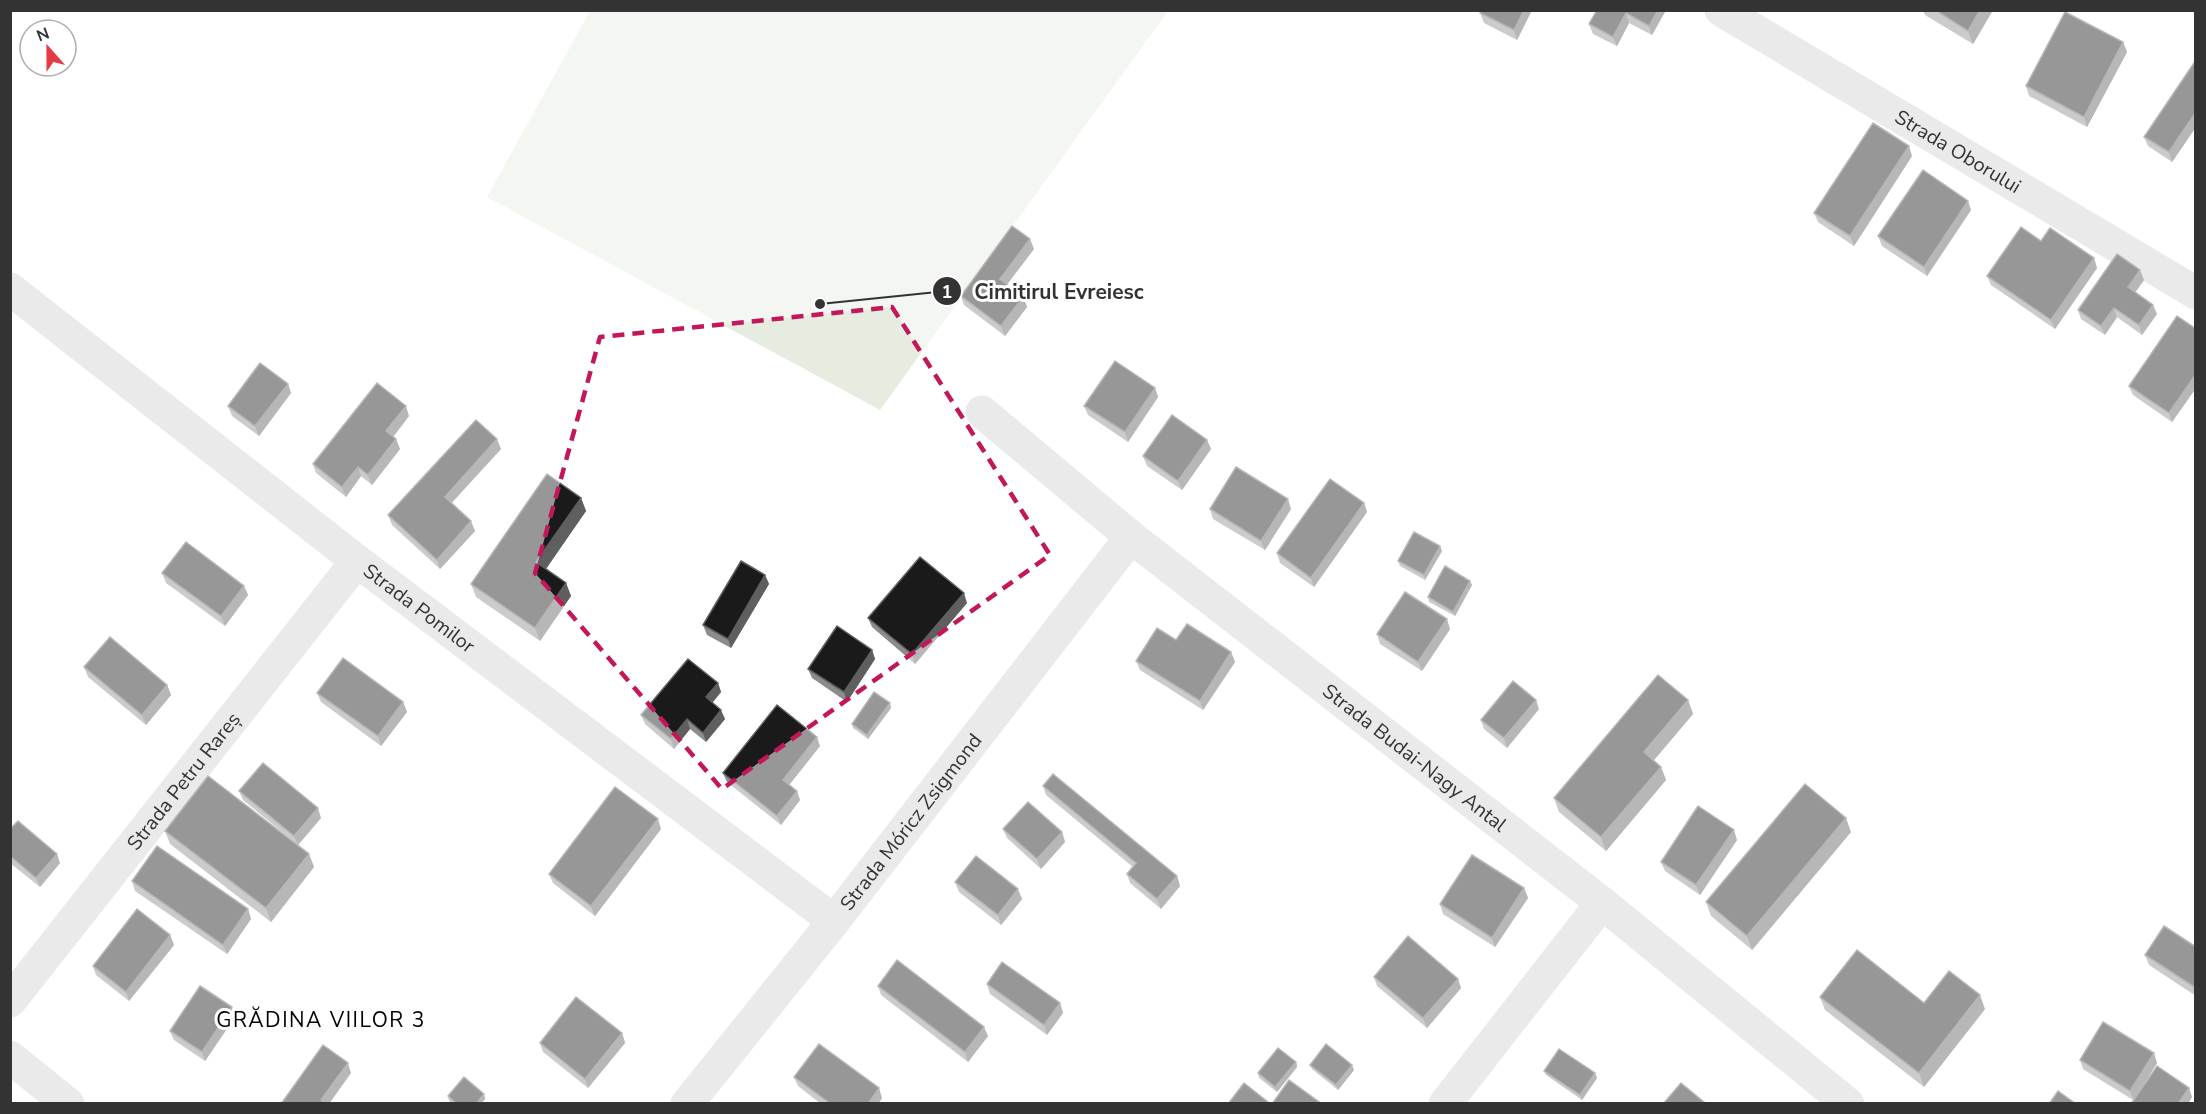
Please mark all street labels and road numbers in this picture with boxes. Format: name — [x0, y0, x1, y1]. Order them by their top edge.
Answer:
street label: Strada Oborului — [1890, 103, 2026, 199]
street label: Strada Pomilor — [358, 557, 481, 659]
street label: Strada Budai-Nagy Antal — [1317, 677, 1513, 838]
street label: Strada Petru Rareș — [120, 706, 246, 856]
street label: Strada Móricz Zsigmond — [834, 728, 988, 916]

